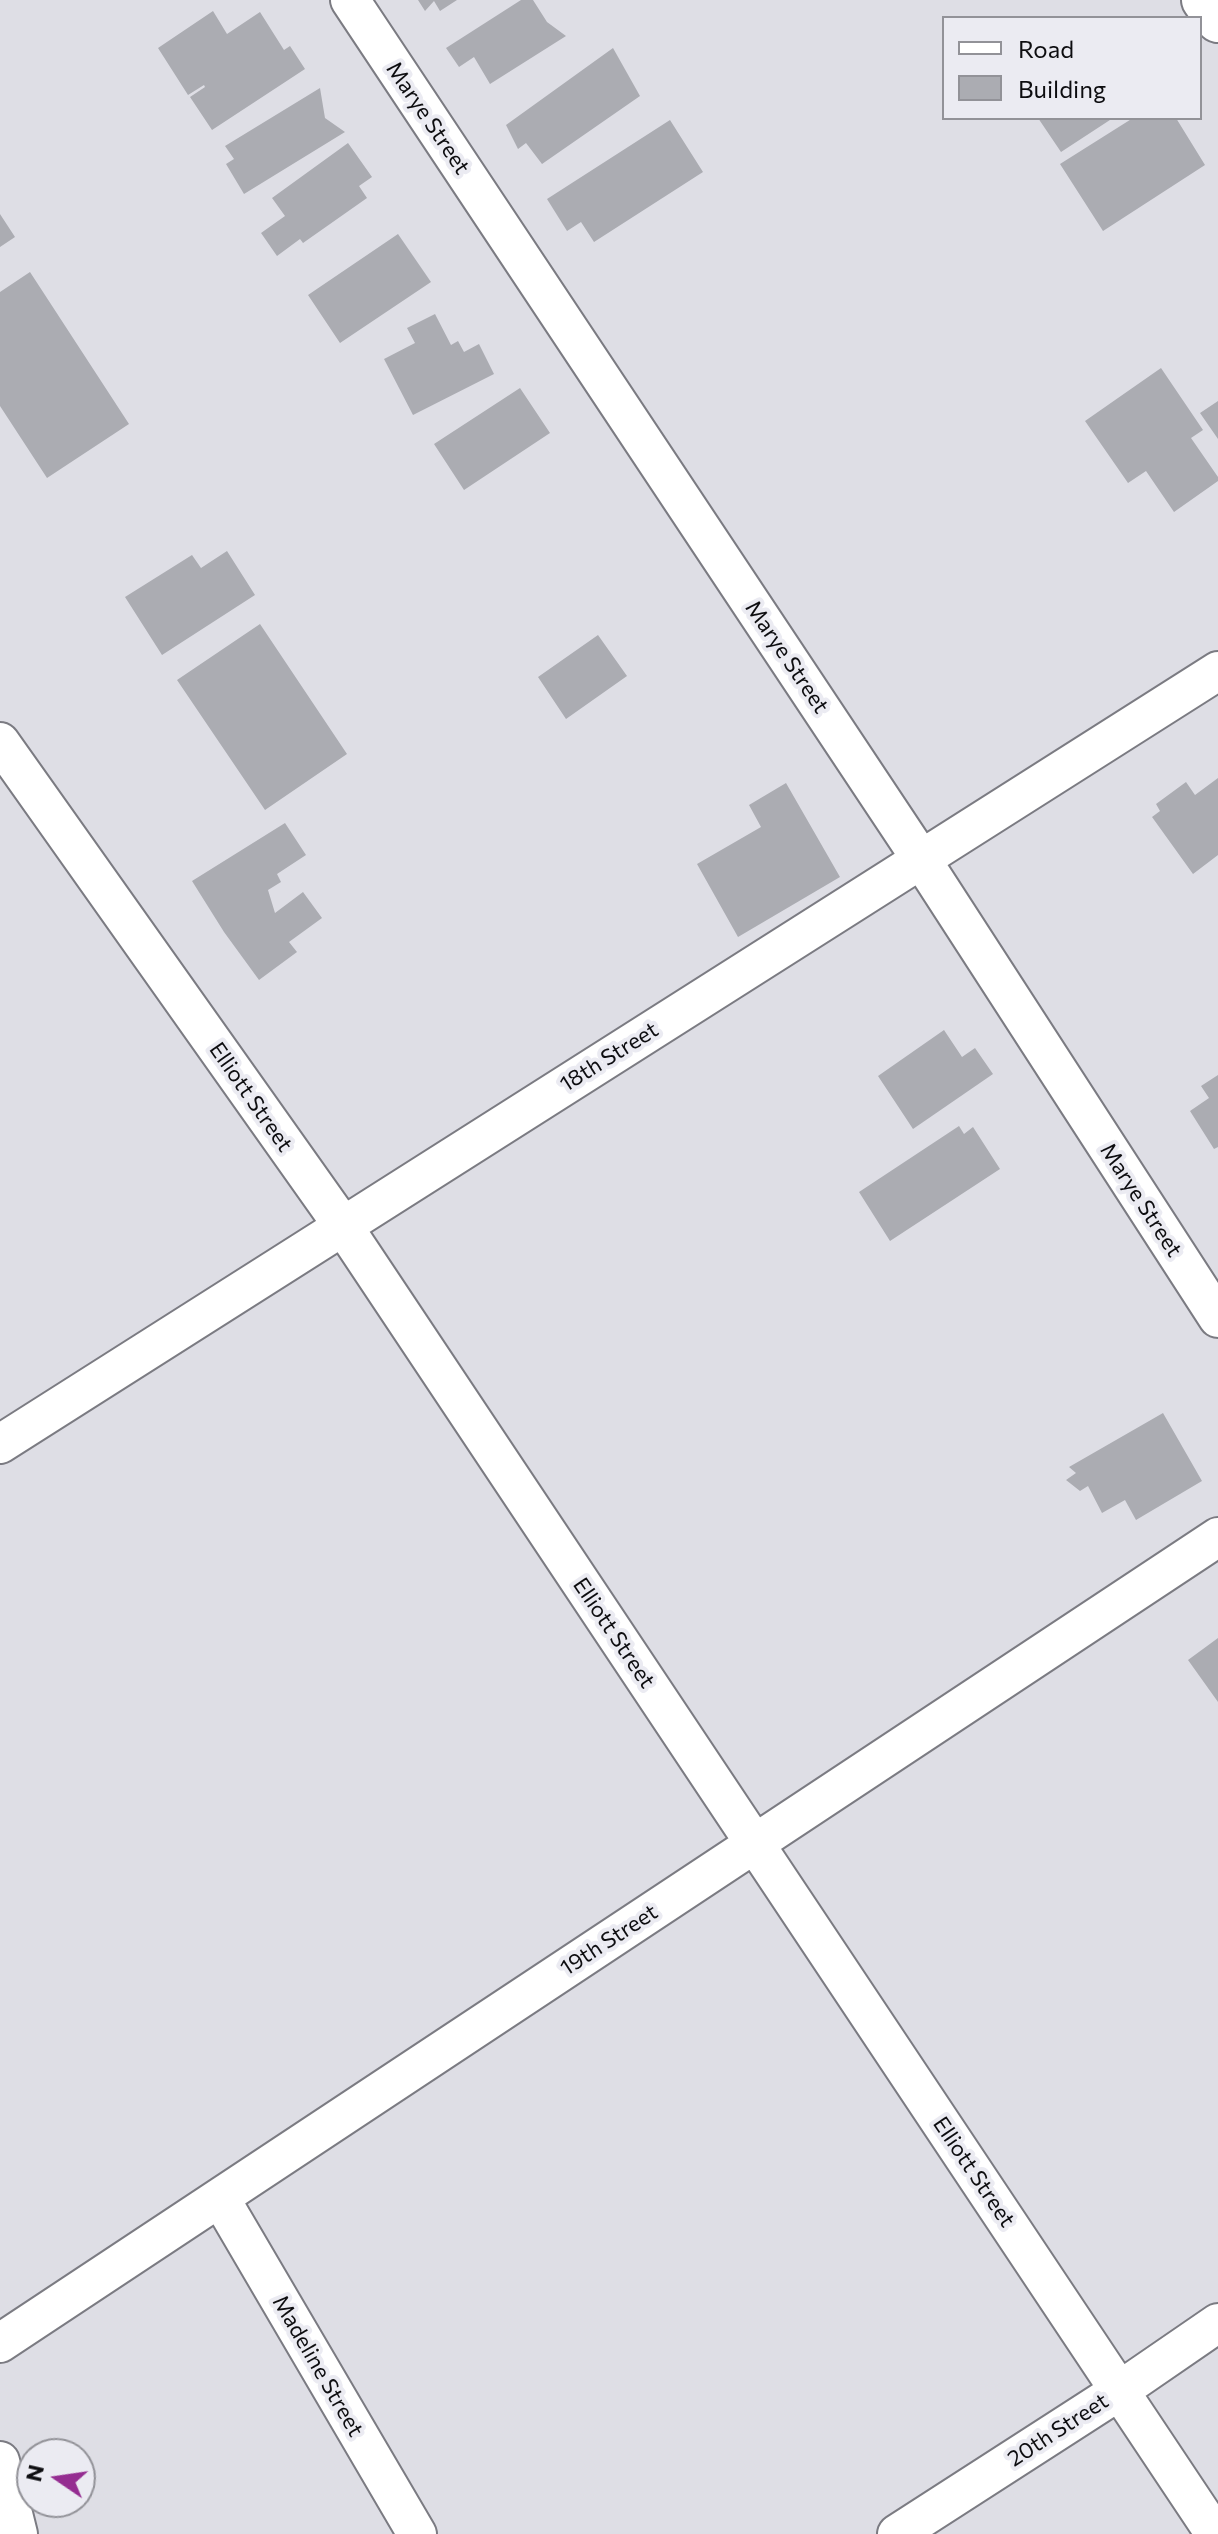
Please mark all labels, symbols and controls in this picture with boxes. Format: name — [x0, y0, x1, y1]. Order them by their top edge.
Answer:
legend — [942, 16, 1202, 120]
text: Road — [1018, 34, 1074, 63]
street label: Marye Street — [381, 57, 475, 179]
text: Building — [1018, 74, 1106, 103]
street label: Marye Street — [740, 596, 834, 718]
street label: 18th Street — [555, 1016, 663, 1098]
street label: Elliott Street — [204, 1037, 298, 1157]
street label: Marye Street — [1094, 1138, 1188, 1262]
street label: Elliott Street — [567, 1573, 661, 1693]
street label: 19th Street — [555, 1899, 663, 1981]
street label: Elliott Street — [927, 2112, 1021, 2232]
street label: Madeline Street — [267, 2291, 369, 2441]
street label: 20th Street — [1003, 2388, 1113, 2472]
north arrow — [16, 2438, 96, 2518]
text: N — [19, 2462, 49, 2484]

